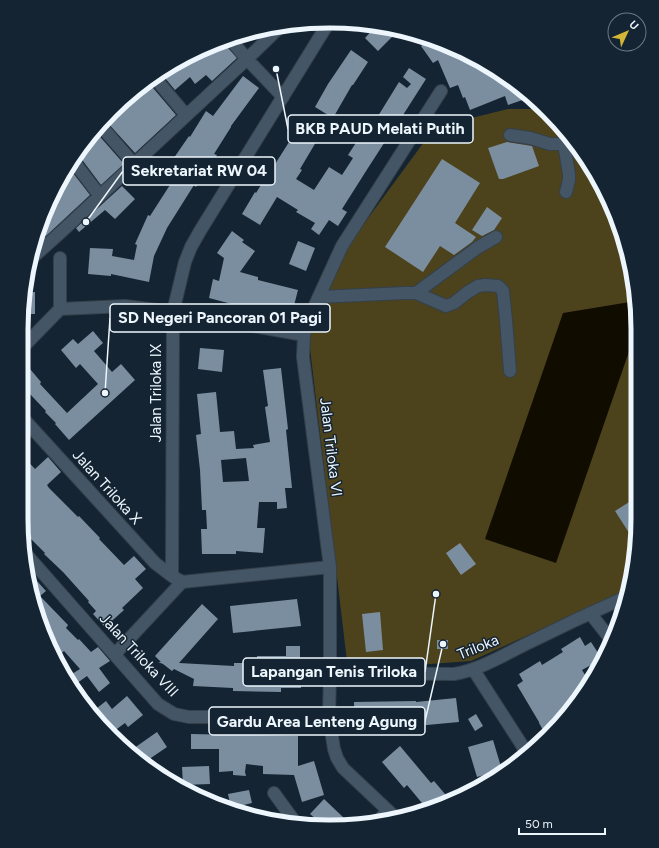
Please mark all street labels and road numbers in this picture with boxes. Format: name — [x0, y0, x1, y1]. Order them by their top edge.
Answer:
street label: Jalan Triloka IX — [147, 343, 165, 442]
street label: Jalan Triloka VI — [316, 397, 346, 497]
street label: Jalan Triloka X — [69, 446, 146, 529]
street label: Jalan Triloka VIII — [96, 610, 182, 700]
street label: Triloka — [455, 631, 501, 663]

